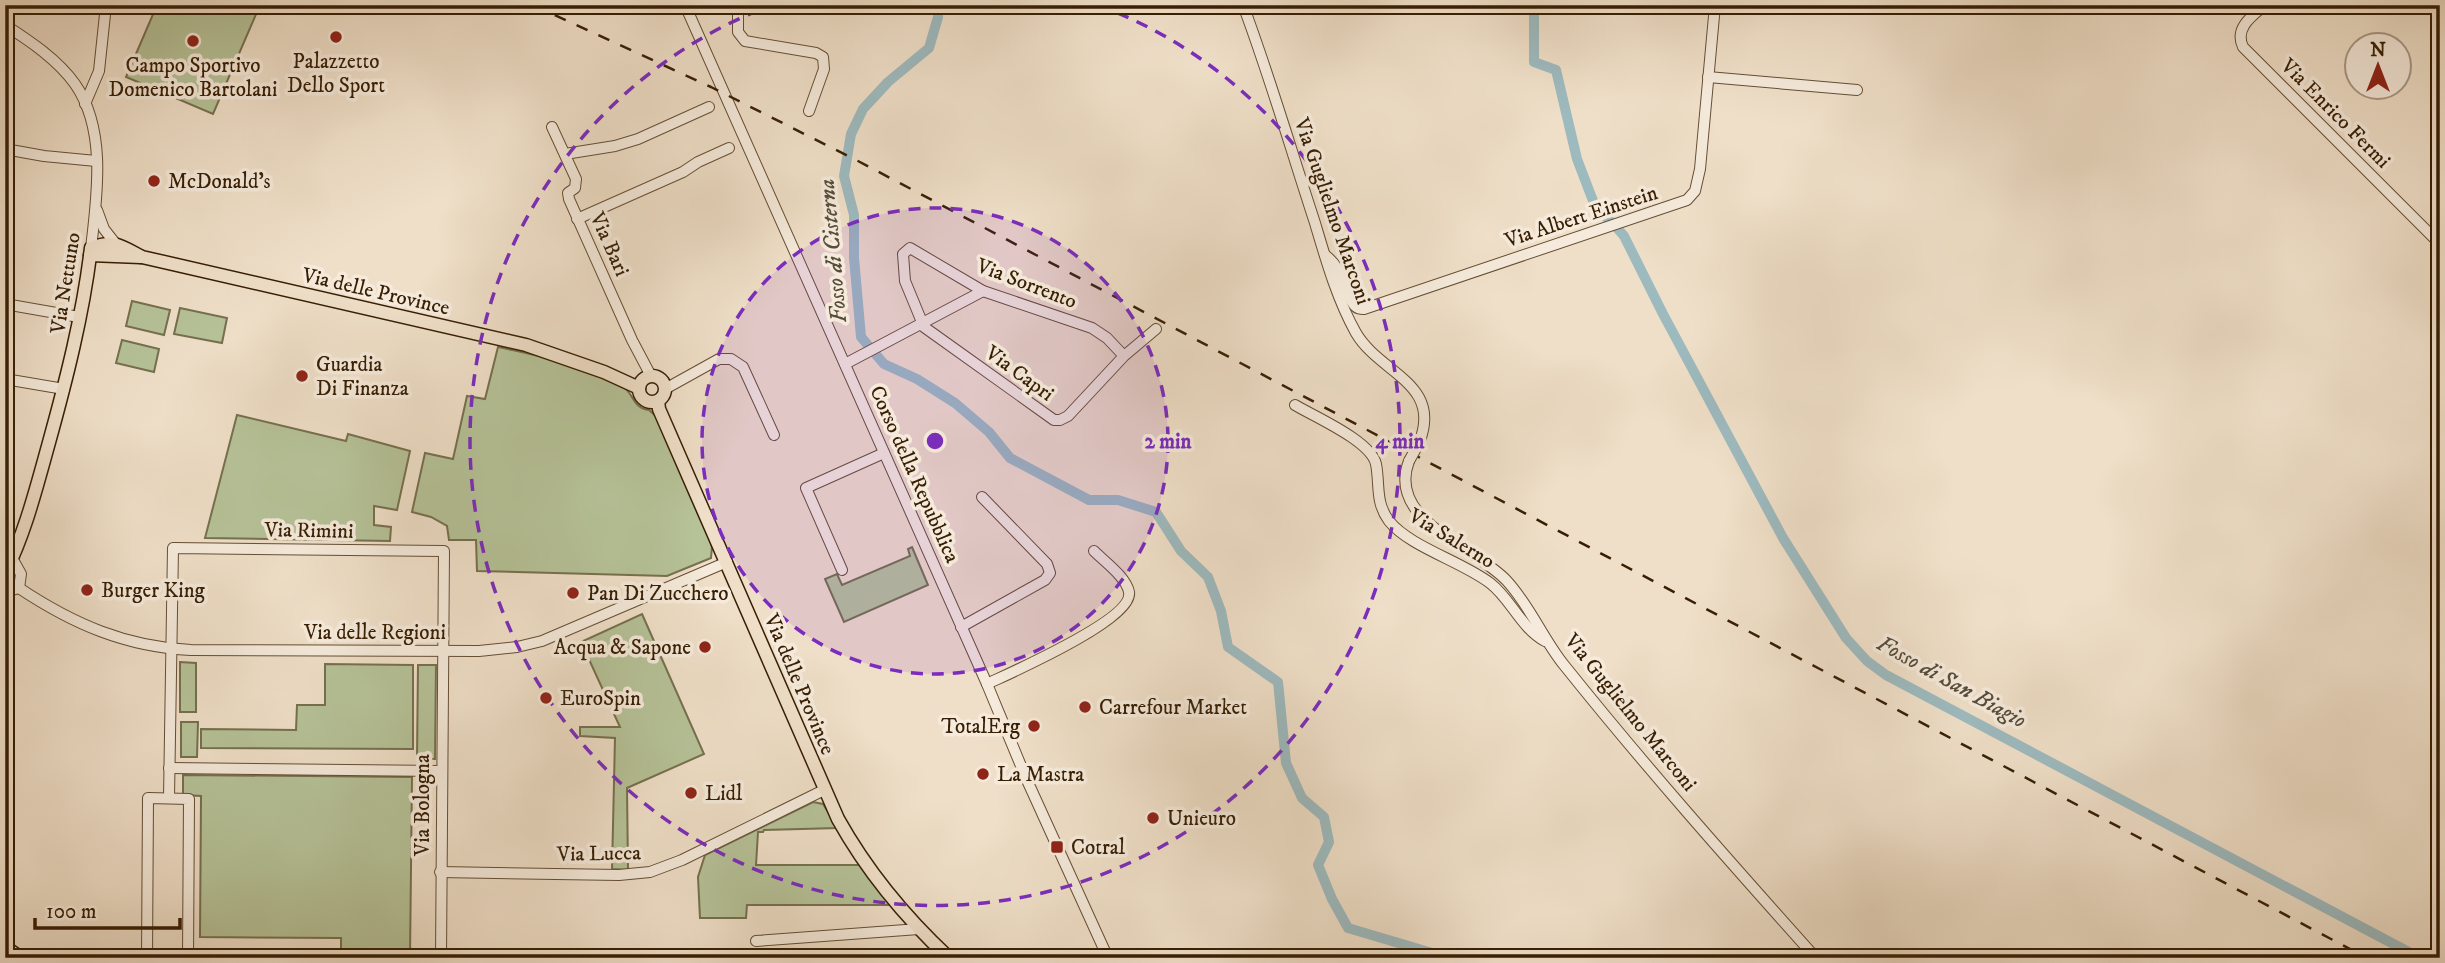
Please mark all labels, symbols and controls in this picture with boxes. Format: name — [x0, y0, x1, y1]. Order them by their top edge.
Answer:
marker: Palazzetto Dello Sport — [328, 29, 344, 45]
north arrow — [2344, 32, 2414, 102]
marker: Campo Sportivo Domenico Bartolani — [185, 33, 201, 49]
text: N — [2370, 39, 2386, 62]
place label: Palazzetto Dello Sport — [287, 49, 385, 99]
place label: Campo Sportivo Domenico Bartolani — [109, 53, 277, 103]
street label: Via Enrico Fermi — [2274, 53, 2396, 174]
street label: Via Guglielmo Marconi — [1288, 114, 1376, 308]
place label: McDonald's — [168, 169, 271, 195]
marker: McDonald's — [146, 173, 162, 189]
water label: Fosso di Cisterna — [813, 178, 854, 324]
street label: Via Albert Einstein — [1501, 180, 1661, 254]
street label: Via Bari — [583, 207, 635, 280]
street label: Via Nettuno — [45, 231, 87, 337]
street label: Via Sorrento — [972, 253, 1080, 315]
street label: Via delle Province — [299, 262, 452, 322]
street label: Via Capri — [979, 340, 1059, 407]
place label: Guardia Di Finanza — [316, 352, 409, 402]
marker: Guardia Di Finanza — [294, 368, 310, 384]
street label: Corso della Repubblica — [863, 382, 965, 567]
centre of rings — [923, 429, 947, 453]
text: 2 min — [1145, 429, 1193, 455]
text: 4 min — [1376, 429, 1425, 455]
street label: Via Salerno — [1403, 503, 1499, 575]
street label: Via Rimini — [263, 517, 354, 545]
place label: Burger King — [101, 578, 206, 604]
place label: Pan Di Zucchero — [587, 581, 729, 607]
marker: Burger King — [79, 582, 95, 598]
marker: Pan Di Zucchero — [565, 585, 581, 601]
street label: Via delle Province — [757, 609, 841, 759]
street label: Via delle Regioni — [303, 620, 446, 646]
street label: Via Guglielmo Marconi — [1558, 628, 1702, 797]
water label: Fosso di San Biagio — [1871, 629, 2031, 735]
place label: Acqua & Sapone — [554, 635, 691, 661]
marker: Acqua & Sapone — [697, 639, 713, 655]
place label: EuroSpin — [560, 686, 641, 712]
marker: EuroSpin — [538, 690, 554, 706]
place label: Carrefour Market — [1099, 695, 1247, 721]
marker: Carrefour Market — [1077, 699, 1093, 715]
place label: TotalErg — [941, 714, 1021, 740]
marker: TotalErg — [1026, 718, 1042, 734]
street label: Via Bologna — [410, 754, 436, 857]
place label: La Mastra — [997, 762, 1084, 788]
marker: La Mastra — [975, 766, 991, 782]
place label: Lidl — [705, 781, 743, 807]
marker: Lidl — [683, 785, 699, 801]
place label: Unieuro — [1167, 806, 1236, 832]
marker: Unieuro — [1145, 810, 1161, 826]
place label: Cotral — [1071, 835, 1126, 861]
marker: Cotral — [1049, 839, 1065, 855]
street label: Via Lucca — [556, 840, 641, 868]
scale bar — [35, 886, 180, 930]
text: 100 m — [46, 899, 97, 925]

